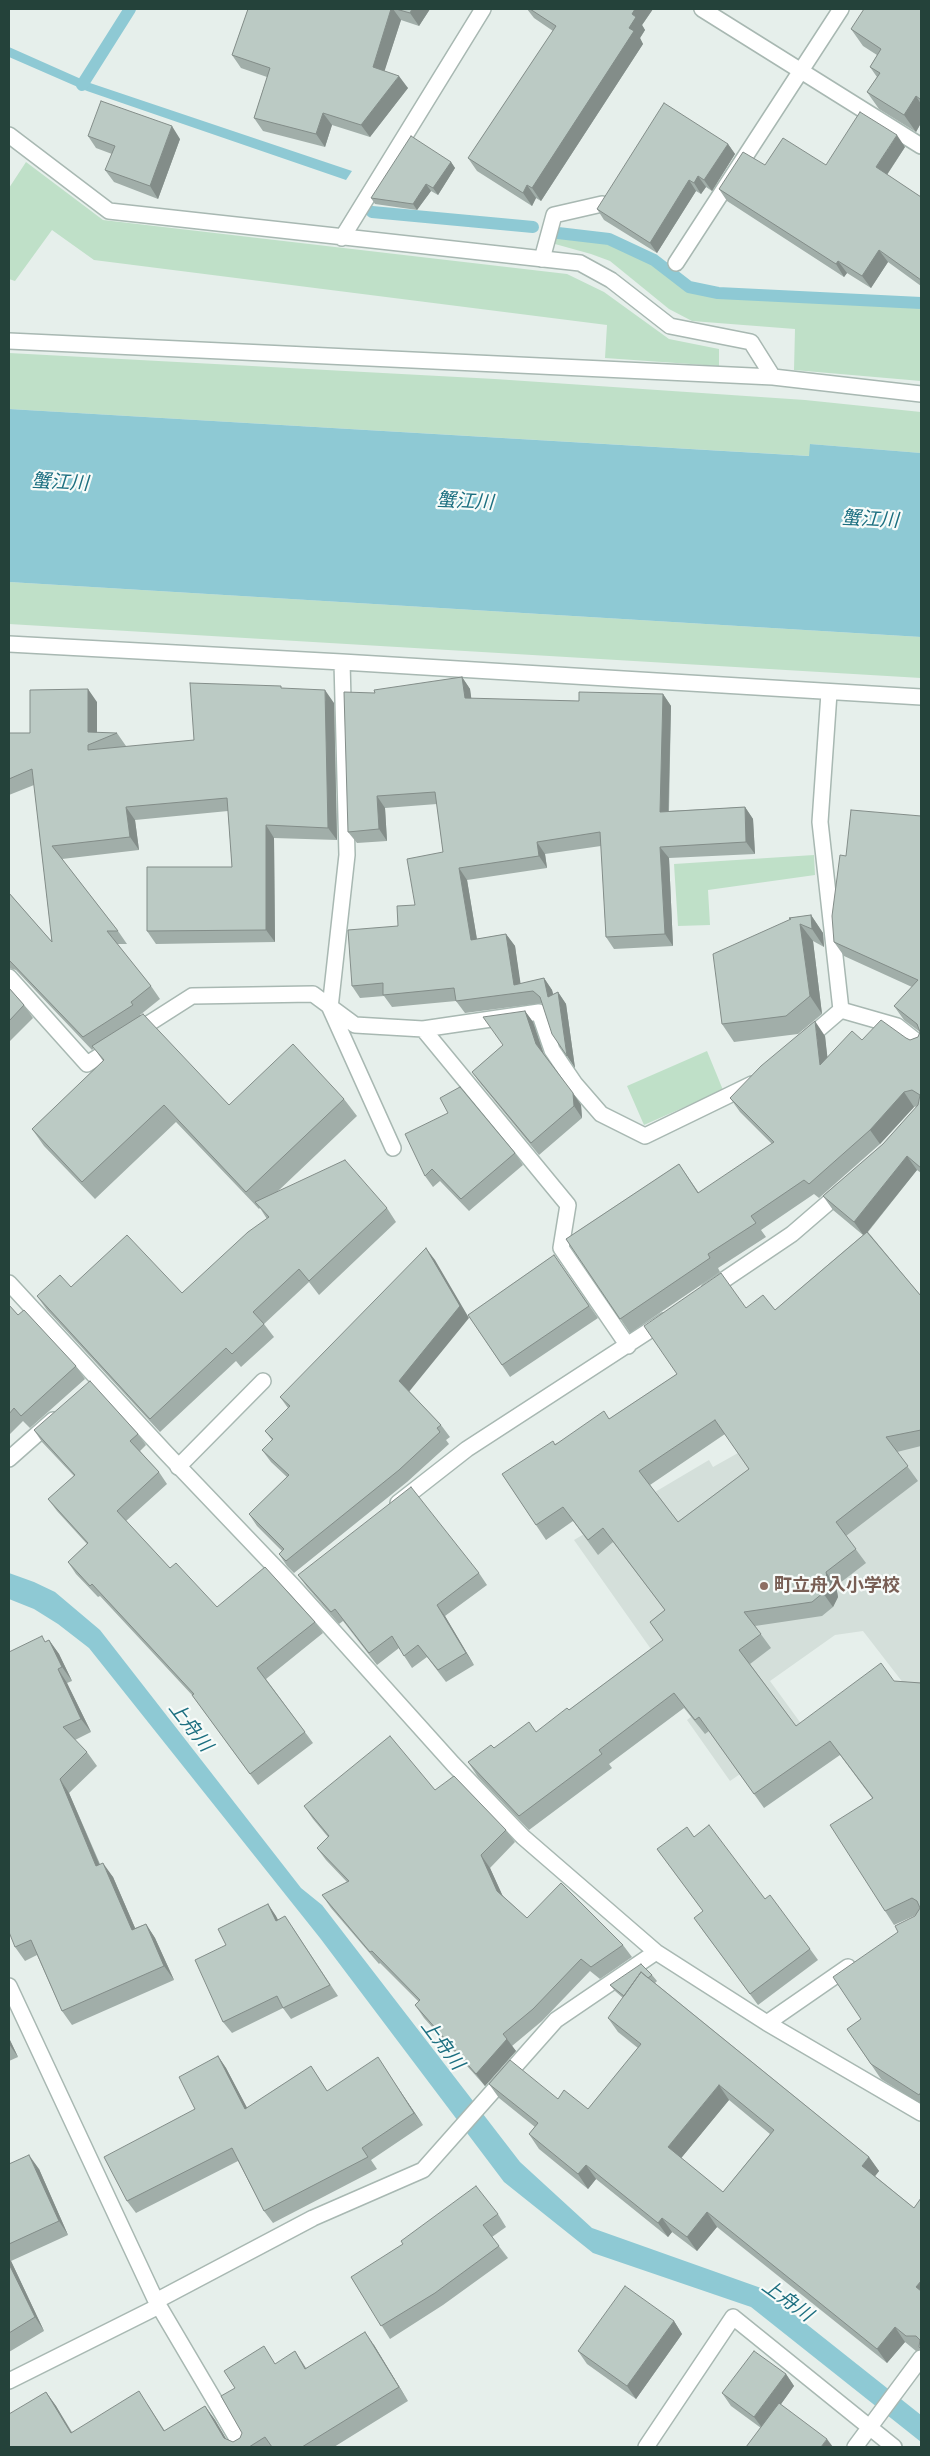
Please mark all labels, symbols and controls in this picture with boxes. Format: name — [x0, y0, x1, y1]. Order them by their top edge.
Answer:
water label: 蟹江川 — [31, 470, 89, 496]
water label: 蟹江川 — [436, 489, 494, 515]
water label: 蟹江川 — [841, 507, 899, 533]
place label: 町立舟入小学校 — [774, 1575, 900, 1597]
marker: 町立舟入小学校 — [758, 1580, 770, 1592]
water label: 上舟川 — [163, 1698, 217, 1756]
water label: 上舟川 — [416, 2015, 468, 2075]
water label: 上舟川 — [757, 2275, 817, 2327]

